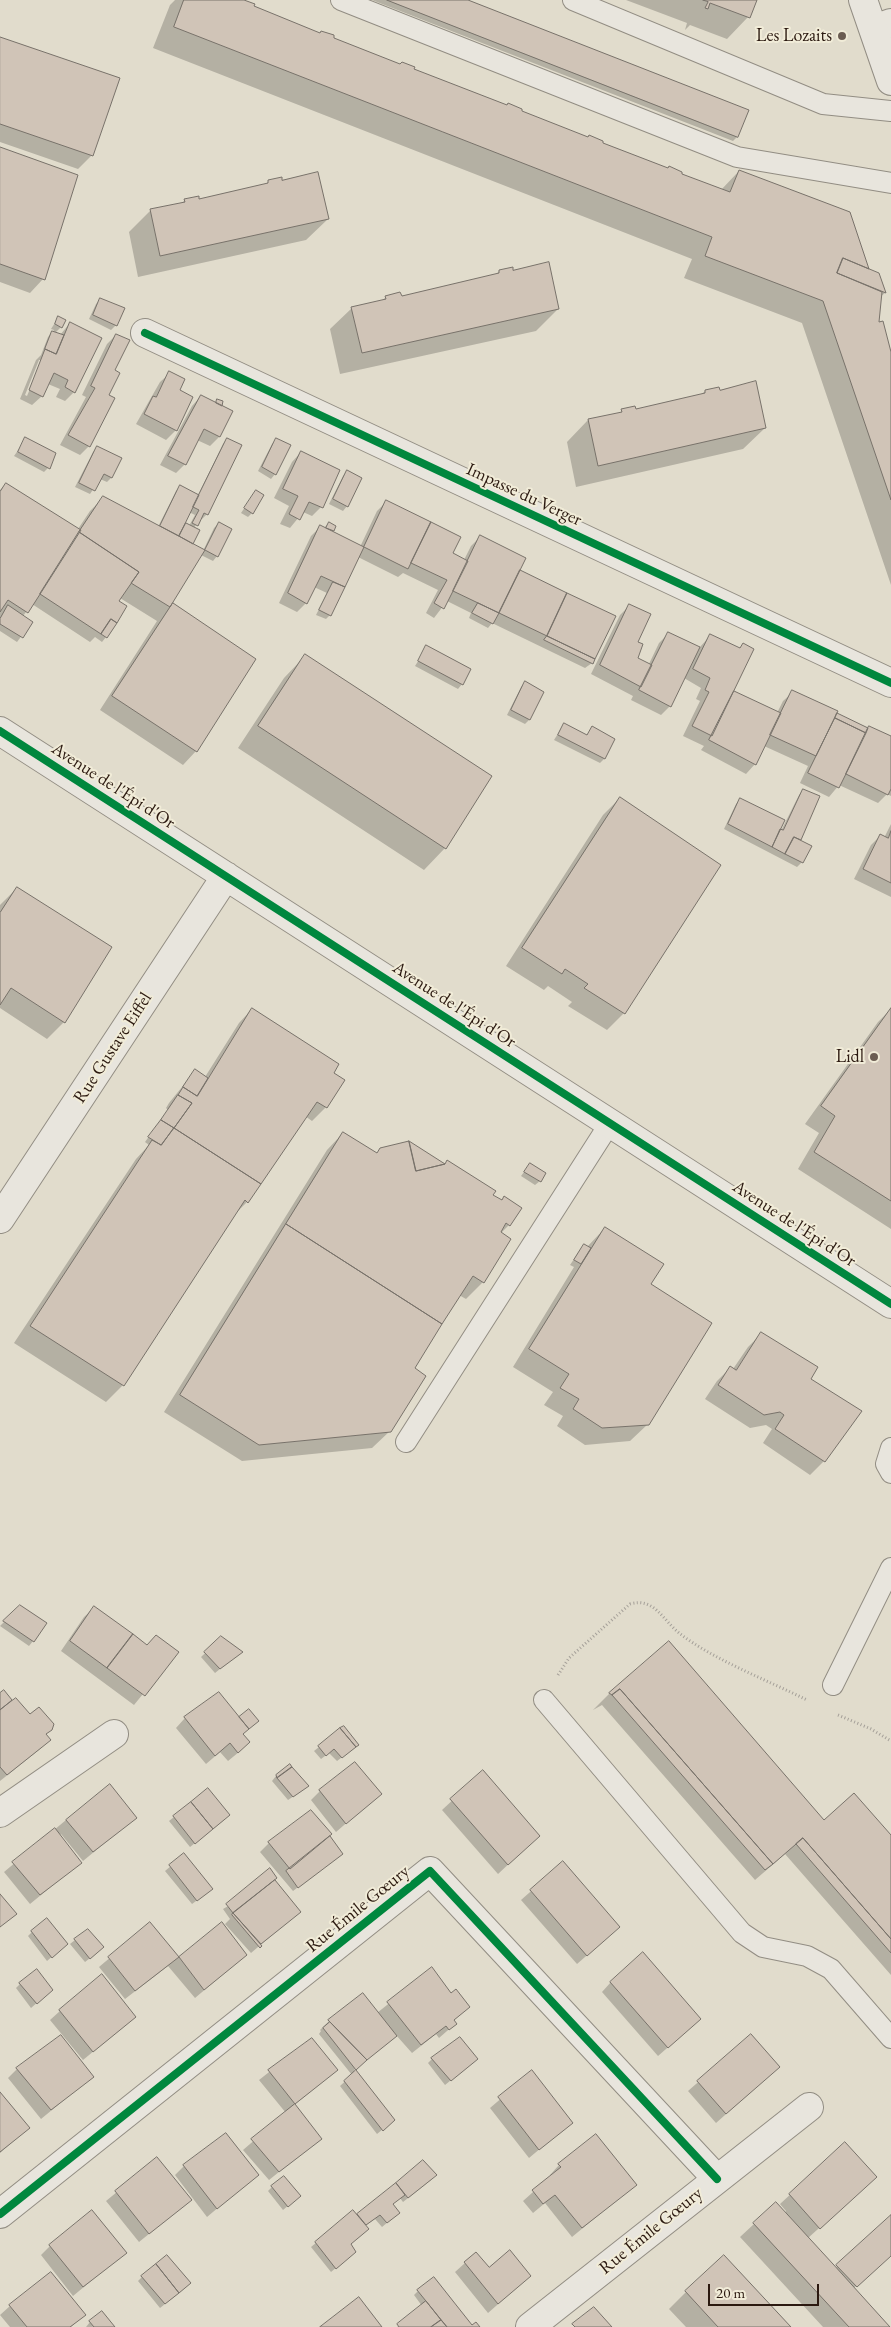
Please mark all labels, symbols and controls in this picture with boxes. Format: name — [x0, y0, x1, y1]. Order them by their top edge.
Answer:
place label: Les Lozaits — [756, 25, 832, 47]
marker: Les Lozaits — [836, 30, 848, 42]
street label: Impasse du Verger — [463, 459, 585, 531]
street label: Avenue de l'Épi d'Or — [47, 738, 179, 834]
street label: Avenue de l'Épi d'Or — [388, 957, 520, 1053]
street label: Rue Gustave Eiffel — [69, 989, 157, 1107]
place label: Lidl — [836, 1046, 864, 1068]
marker: Lidl — [868, 1051, 880, 1063]
street label: Avenue de l'Épi d'Or — [728, 1176, 860, 1272]
street label: Rue Émile Gœury — [302, 1861, 414, 1957]
street label: Rue Émile Gœury — [595, 2183, 707, 2279]
scale bar — [711, 2274, 822, 2306]
text: 20 m — [716, 2283, 745, 2302]

